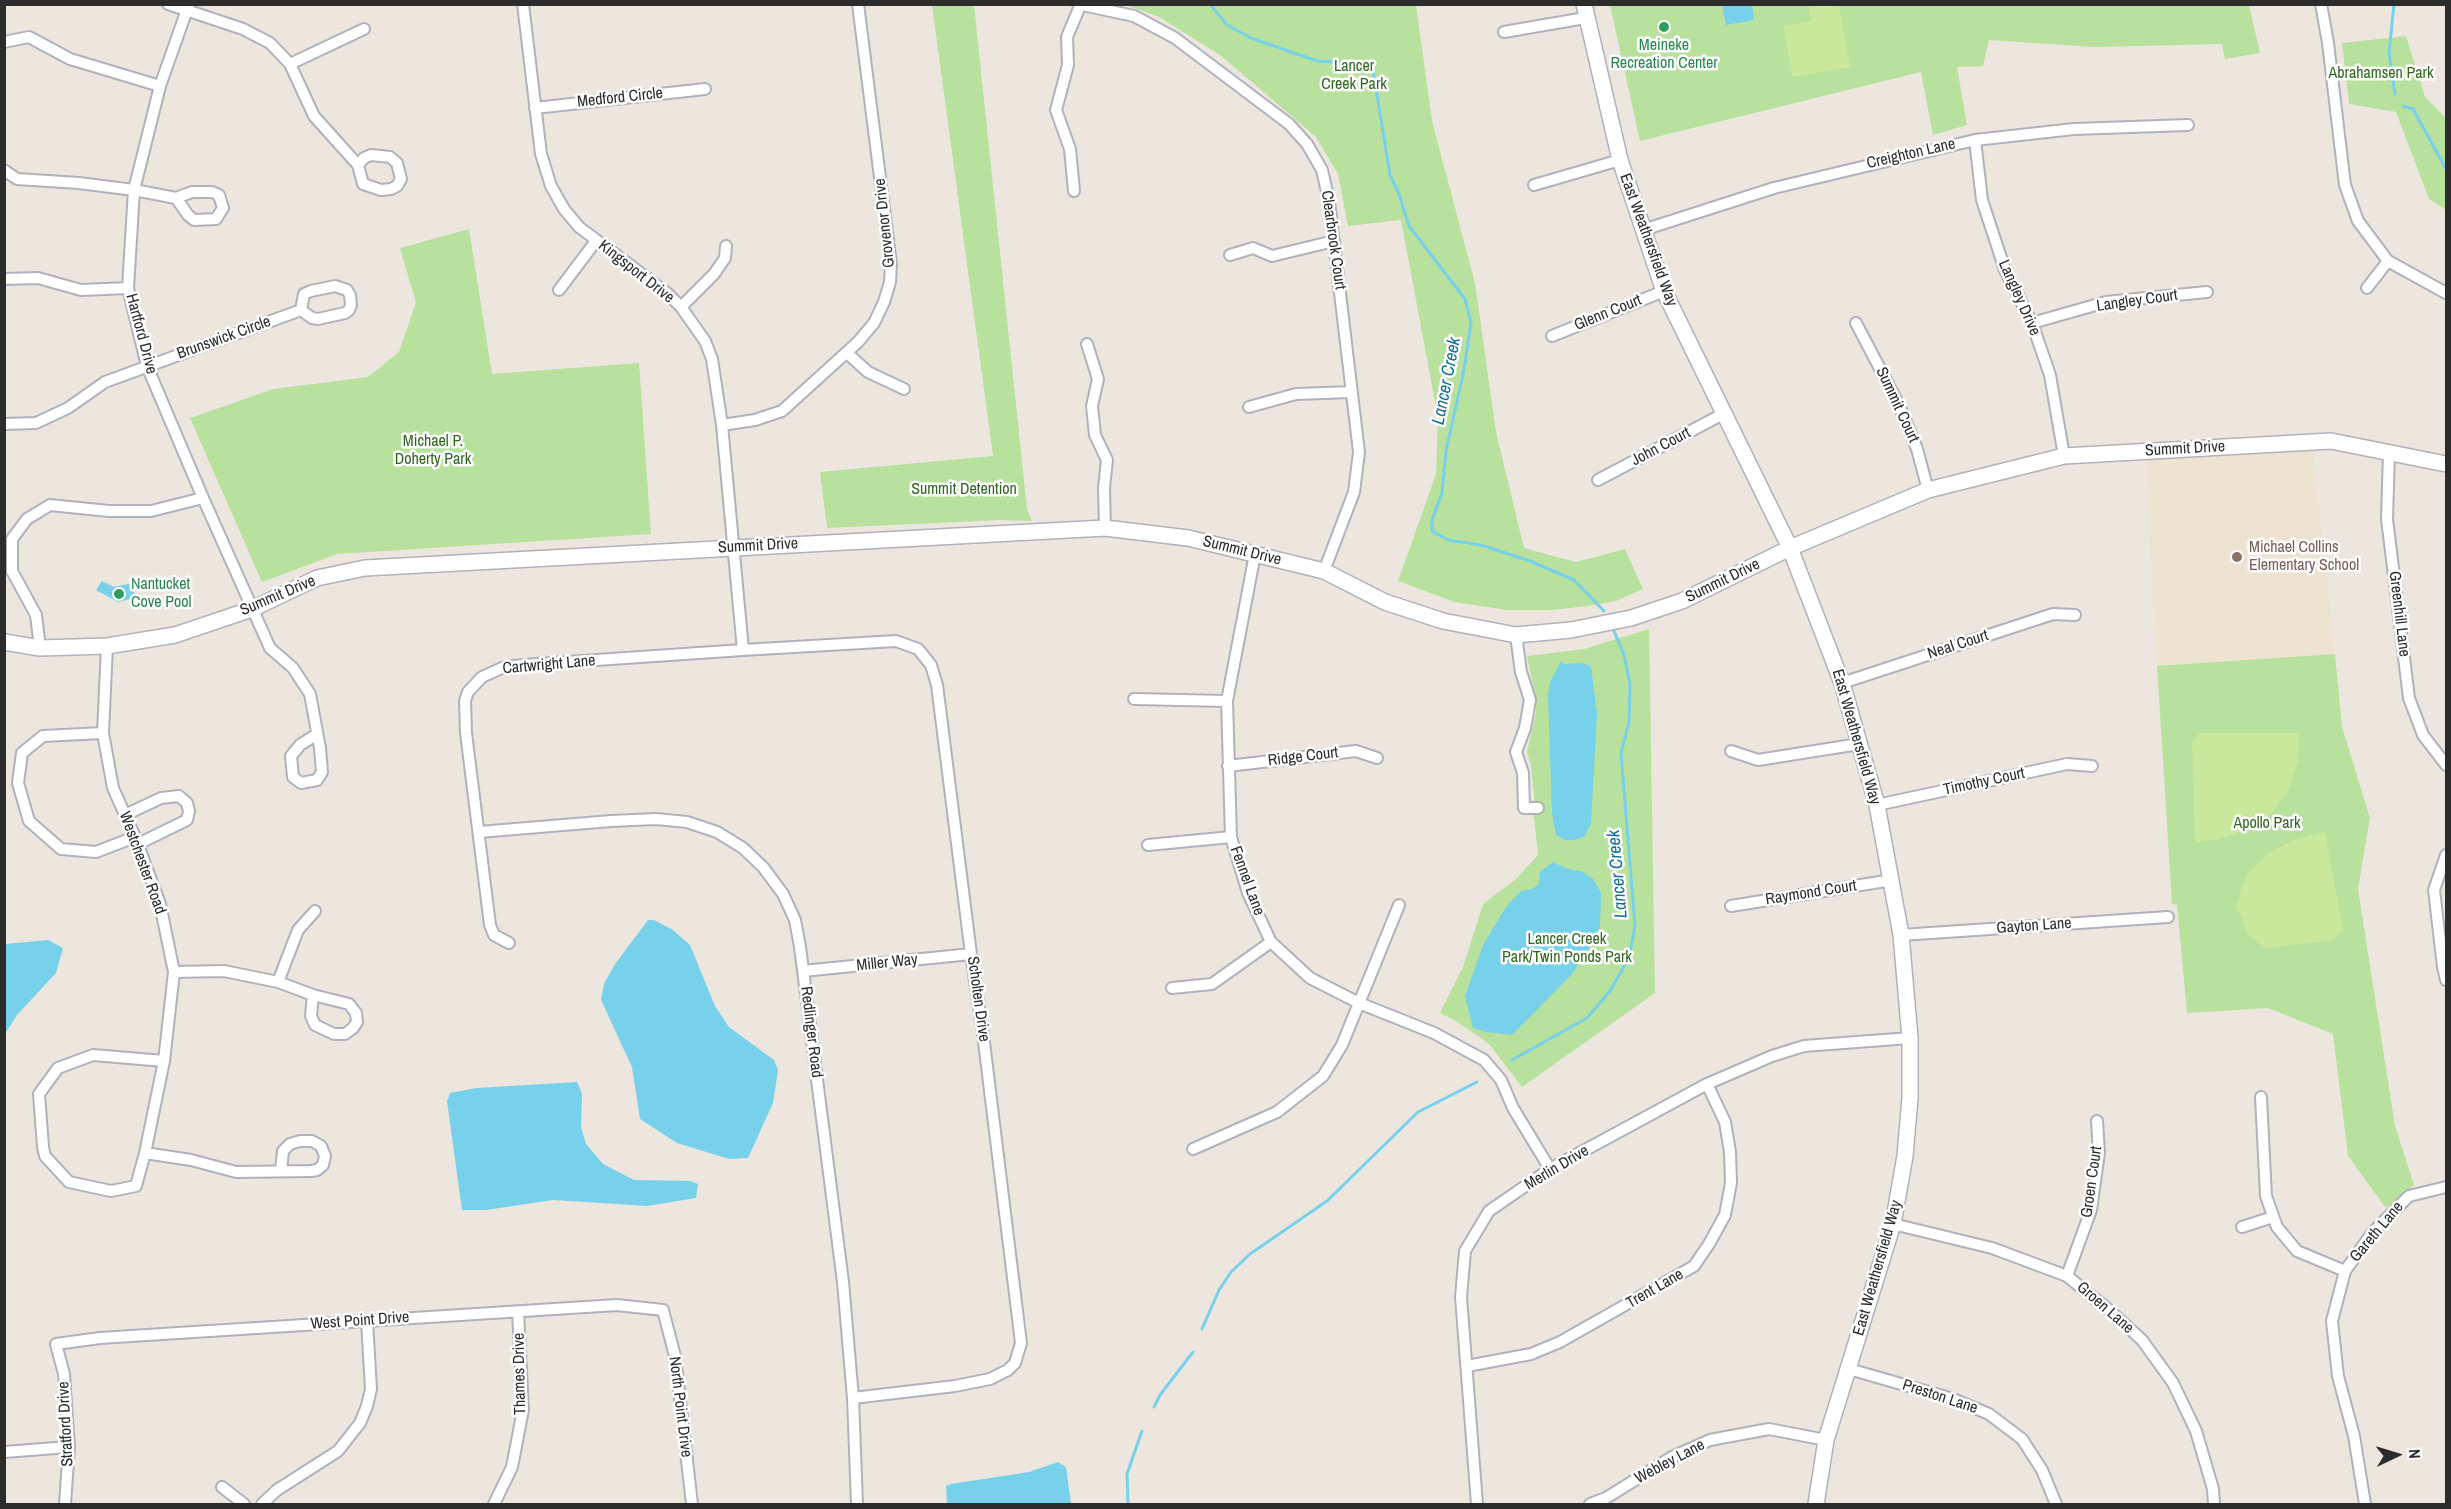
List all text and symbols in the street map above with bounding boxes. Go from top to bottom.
marker: Meineke Recreation Center [1657,20,1671,34]
place label: Meineke Recreation Center [1610,36,1718,74]
park label: Lancer Creek Park [1321,57,1387,95]
park label: Abrahamsen Park [2328,64,2434,84]
street label: Medford Circle [576,84,664,112]
street label: Creighton Lane [1865,134,1957,174]
street label: East Weathersfield Way [1615,171,1681,309]
street label: Grovenor Drive [871,177,899,269]
street label: Clearbrook Court [1317,189,1349,291]
street label: Kingsport Drive [594,236,678,308]
street label: Langley Drive [1994,257,2044,339]
street label: Langley Court [2095,286,2179,316]
street label: Glenn Court [1572,291,1644,335]
street label: Hartford Drive [121,292,161,376]
street label: Brunswick Circle [174,312,274,364]
water label: Lancer Creek [1428,335,1466,427]
street label: Summit Court [1871,364,1923,446]
street label: John Court [1628,423,1694,471]
park label: Michael P. Doherty Park [395,432,471,470]
street label: Summit Drive [2144,437,2226,461]
park label: Summit Detention [911,480,1017,500]
street label: Summit Drive [1201,532,1283,570]
street label: Summit Drive [717,534,799,558]
place label: Michael Collins Elementary School [2249,538,2359,576]
marker: Michael Collins Elementary School [2230,550,2244,564]
street label: Summit Drive [1683,555,1763,607]
street label: Greenhill Lane [2384,570,2414,658]
street label: Summit Drive [237,571,319,621]
place label: Nantucket Cove Pool [131,575,192,613]
marker: Nantucket Cove Pool [112,587,126,601]
street label: Neal Court [1925,626,1991,664]
street label: Cartwright Lane [502,651,596,679]
street label: East Weathersfield Way [1827,667,1885,807]
street label: Ridge Court [1267,743,1339,771]
street label: Timothy Court [1941,764,2027,800]
street label: Westchester Road [115,809,169,917]
park label: Apollo Park [2233,814,2301,834]
water label: Lancer Creek [1603,829,1633,919]
street label: Fennel Lane [1226,844,1268,918]
street label: Raymond Court [1764,876,1858,910]
street label: Gayton Lane [1996,914,2072,938]
park label: Lancer Creek Park/Twin Ponds Park [1502,930,1632,968]
street label: Miller Way [855,950,919,976]
street label: Scholten Drive [963,955,993,1043]
street label: Redlinger Road [796,985,826,1079]
street label: Merlin Drive [1521,1141,1593,1195]
street label: Groen Court [2077,1145,2107,1219]
street label: East Weathersfield Way [1849,1198,1907,1338]
street label: Gareth Lane [2346,1198,2408,1266]
street label: Trent Lane [1623,1265,1687,1313]
street label: Groen Lane [2073,1278,2137,1338]
street label: West Point Drive [310,1308,410,1334]
street label: Thames Drive [510,1333,530,1415]
street label: North Point Drive [664,1356,696,1458]
street label: Preston Lane [1900,1376,1980,1418]
street label: Stratford Drive [54,1381,78,1467]
north arrow [2367,1425,2427,1485]
street label: Webley Lane [1632,1436,1708,1488]
text: N [2404,1448,2426,1459]

